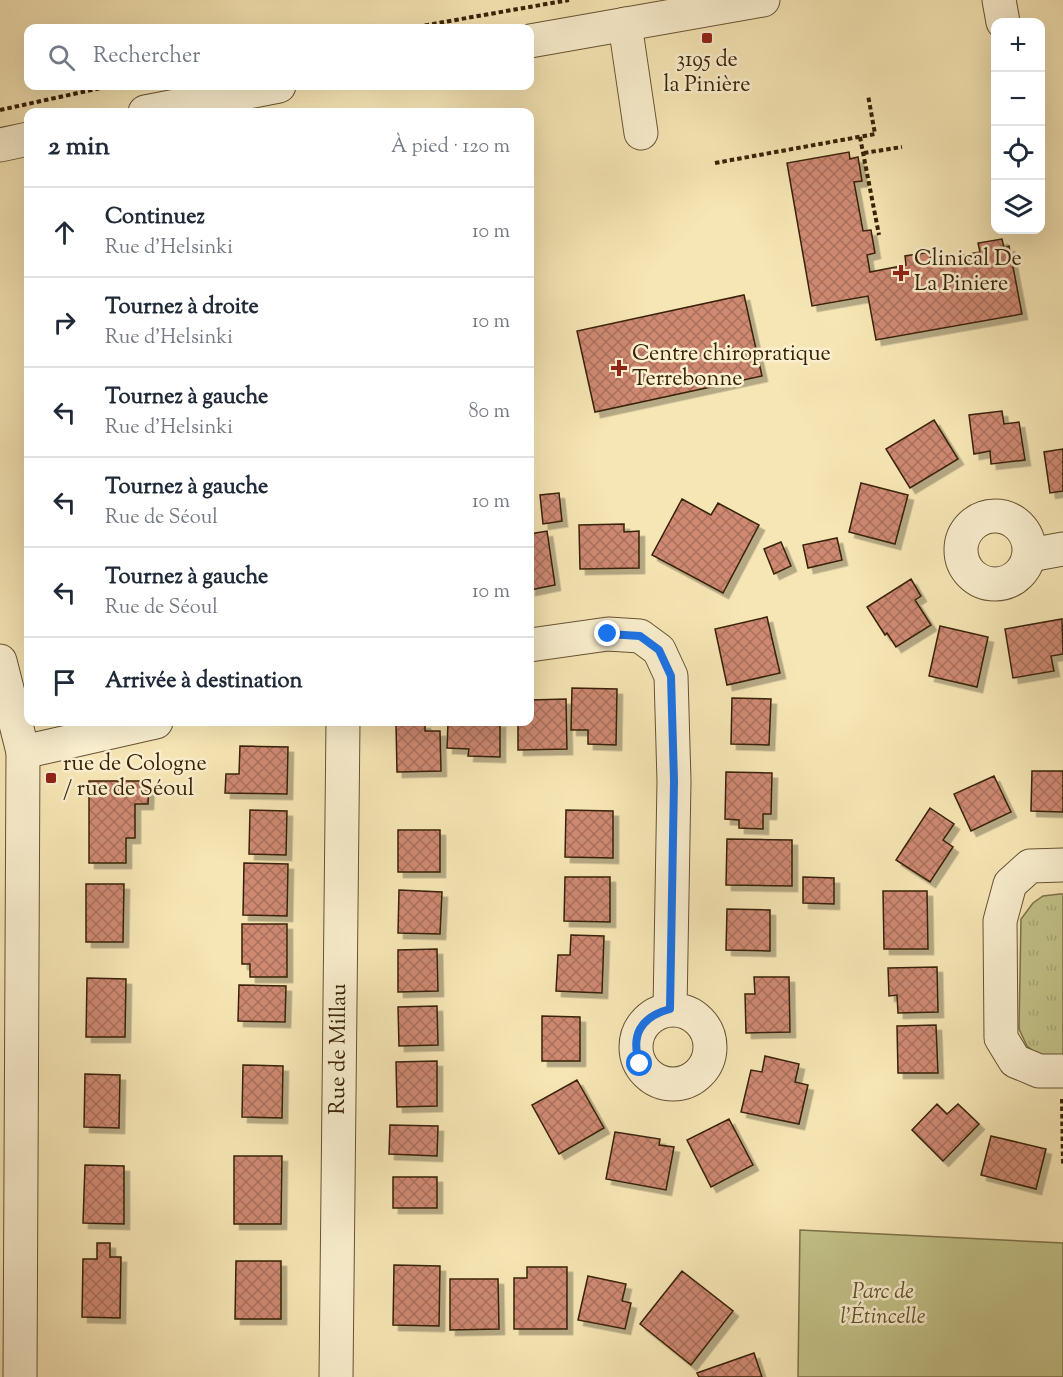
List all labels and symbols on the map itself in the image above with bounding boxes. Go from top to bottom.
marker: 3195 de la Pinière [700,31,714,45]
place label: 3195 de la Pinière [663,45,751,102]
place label: Clinical De La Piniere [914,244,1022,301]
marker: Clinical De La Piniere [892,264,910,282]
place label: Centre chiropratique Terrebonne [632,339,831,396]
marker: Centre chiropratique Terrebonne [610,359,628,377]
route end [594,620,620,646]
place label: rue de Cologne / rue de Séoul [63,749,207,806]
marker: rue de Cologne / rue de Séoul [44,771,58,785]
street label: Rue de Millau [323,983,356,1115]
route start [626,1050,652,1076]
park label: Parc de l'Étincelle [840,1277,926,1334]

